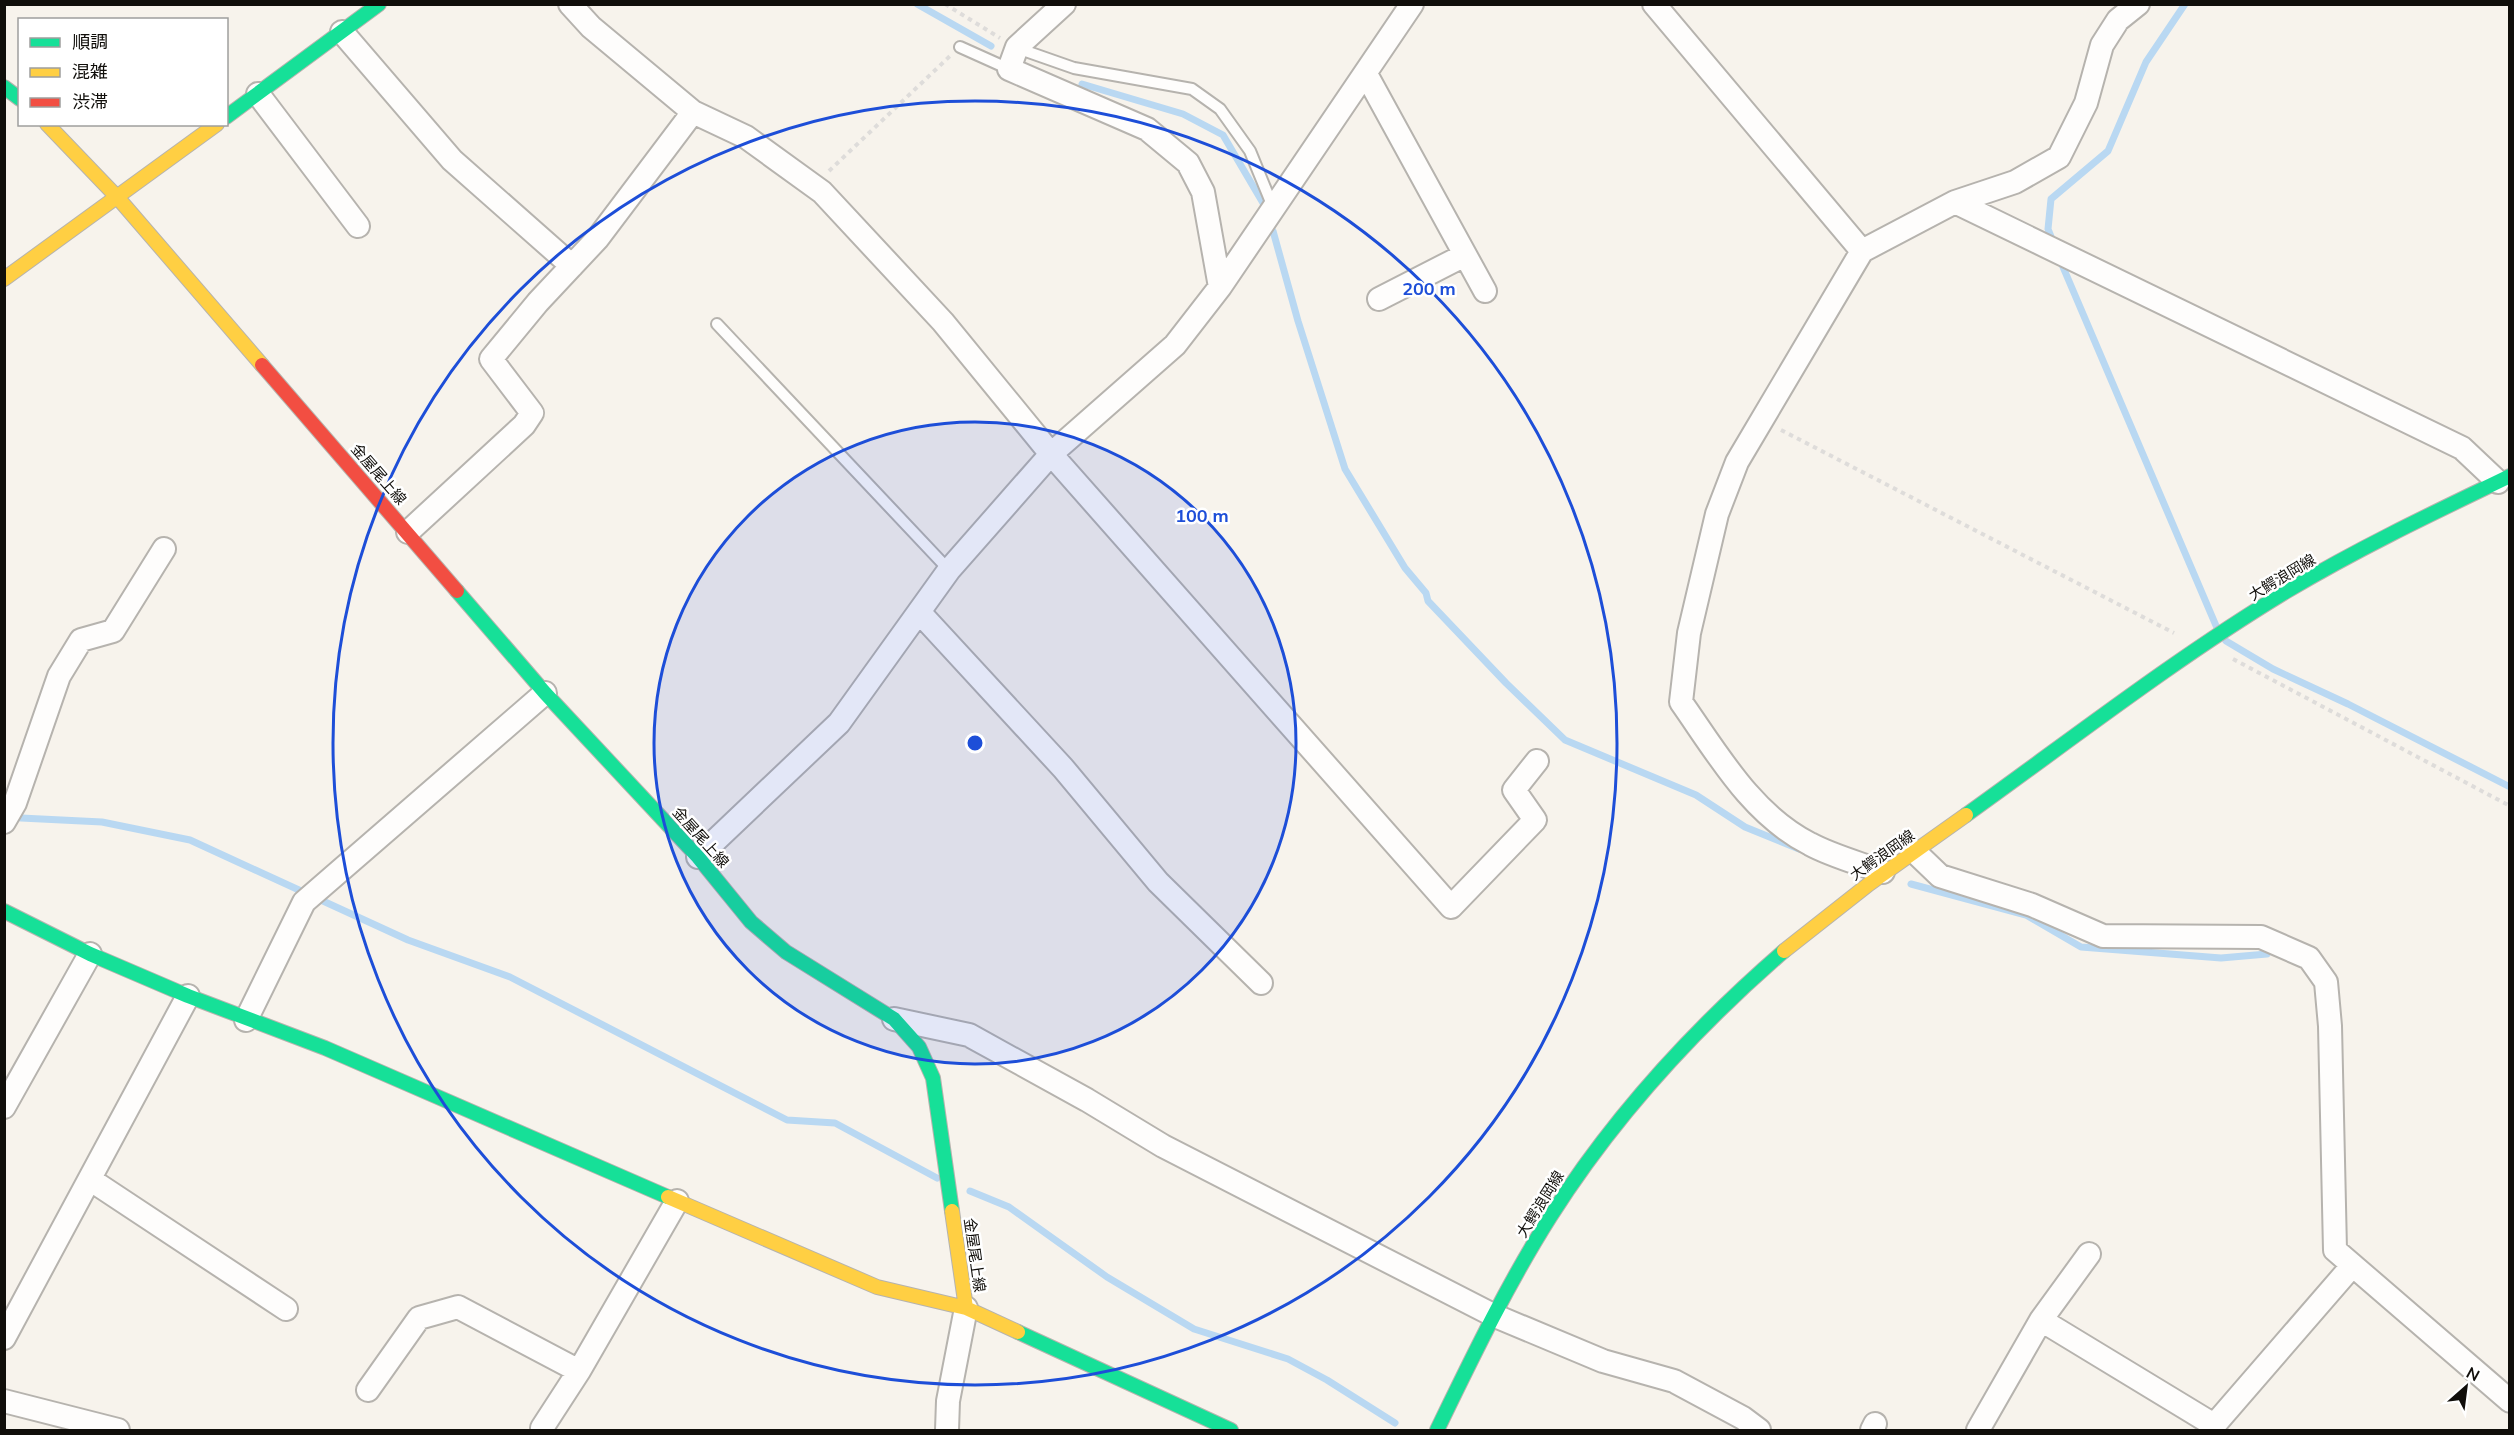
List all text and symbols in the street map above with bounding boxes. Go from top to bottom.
legend [18,18,228,126]
text: 順調 [72,30,108,53]
text: 混雑 [72,60,108,83]
text: 渋滞 [72,90,108,113]
text: 200 m [1402,277,1456,300]
street label: 金屋尾上線 [347,439,411,509]
text: 100 m [1175,504,1229,527]
street label: 大鰐浪岡線 [2245,550,2319,604]
centre of rings [965,733,985,753]
street label: 金屋尾上線 [669,803,733,871]
street label: 大鰐浪岡線 [1846,826,1918,884]
street label: 大鰐浪岡線 [1512,1167,1568,1241]
street label: 金屋尾上線 [960,1217,990,1293]
north arrow [2436,1357,2496,1417]
text: N [2463,1362,2483,1385]

